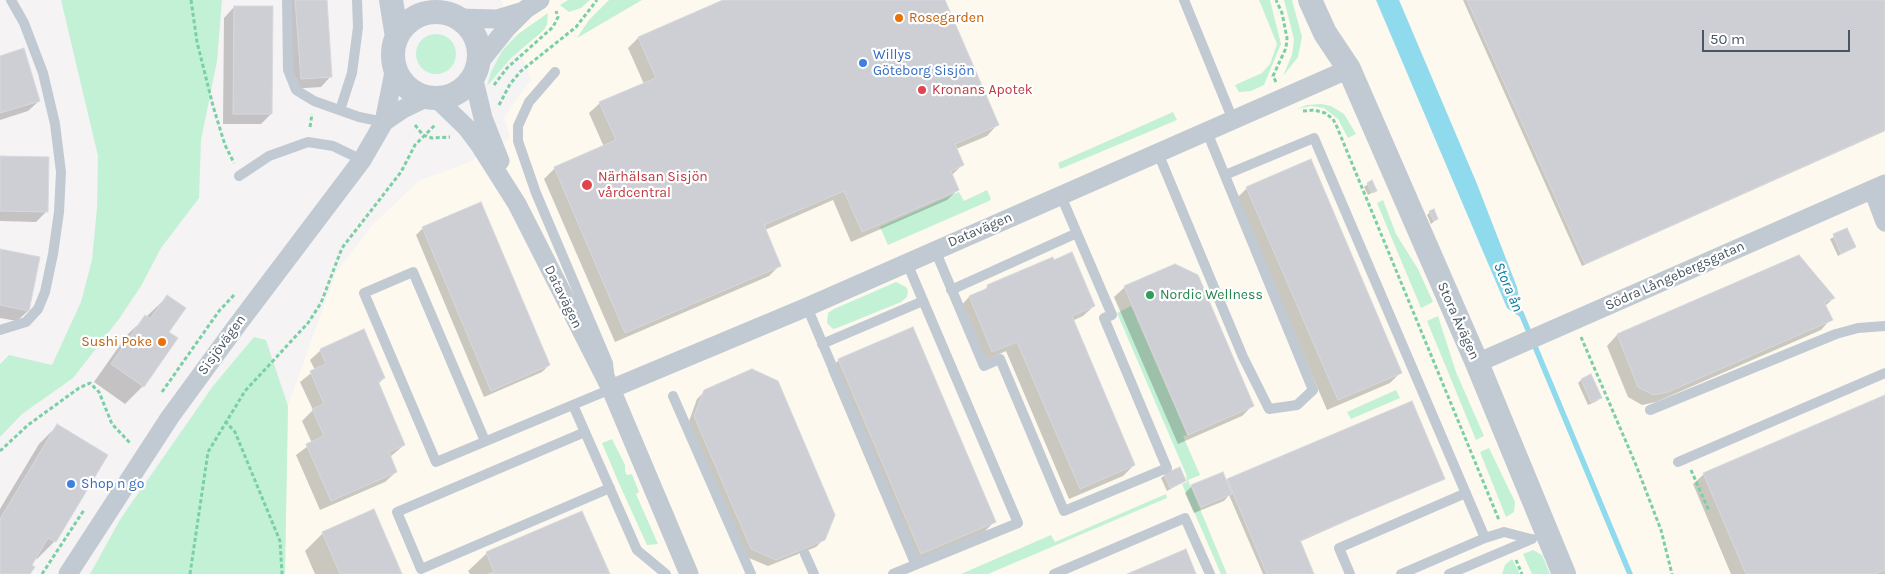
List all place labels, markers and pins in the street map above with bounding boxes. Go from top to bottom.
place label: Rosegarden [909,10,984,26]
marker: Rosegarden [893,12,905,24]
place label: Willys Göteborg Sisjön [873,47,975,80]
marker: Willys Göteborg Sisjön [857,57,869,69]
place label: Kronans Apotek [932,82,1033,98]
marker: Kronans Apotek [916,84,928,96]
place label: Närhälsan Sisjön vårdcentral [598,169,708,202]
marker: Närhälsan Sisjön vårdcentral [580,178,594,192]
place label: Nordic Wellness [1160,287,1263,303]
marker: Nordic Wellness [1144,289,1156,301]
place label: Sushi Poke [81,334,152,350]
marker: Sushi Poke [156,336,168,348]
place label: Shop n go [81,476,144,492]
marker: Shop n go [65,478,77,490]

